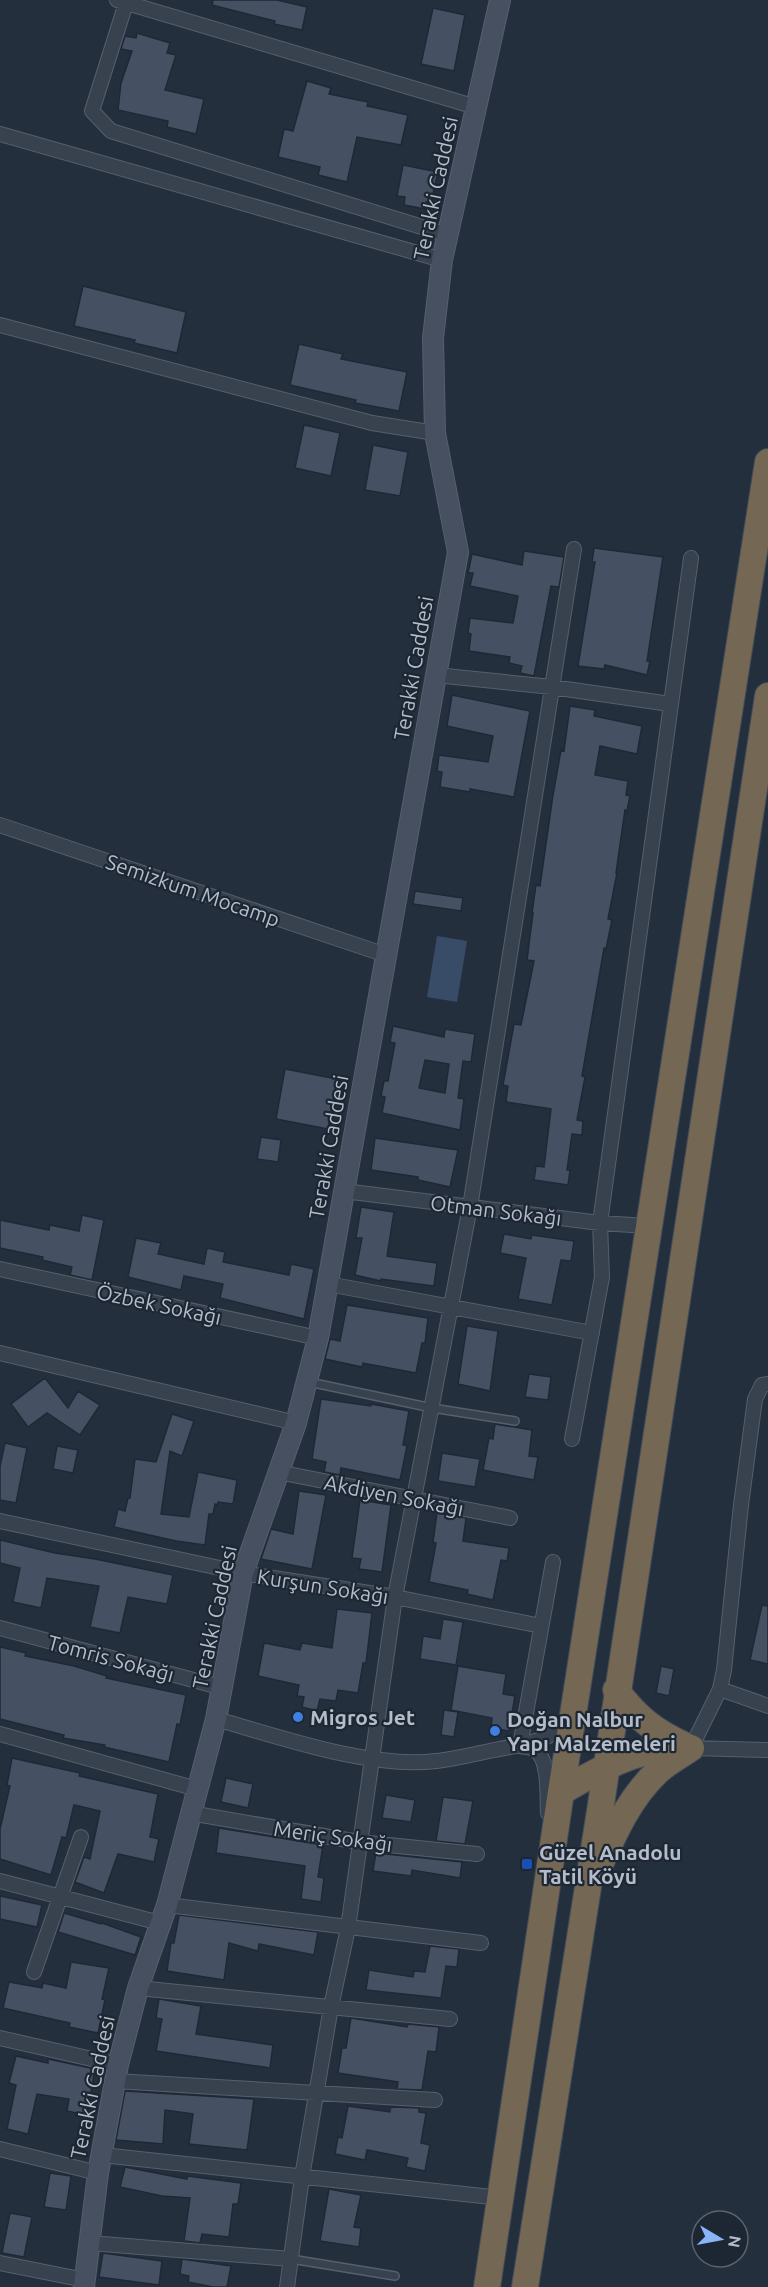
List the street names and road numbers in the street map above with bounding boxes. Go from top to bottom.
street label: Terakki Caddesi [408,114,462,262]
street label: Terakki Caddesi [388,594,438,742]
street label: Semizkum Mocamp [103,849,283,931]
street label: Terakki Caddesi [303,1073,353,1221]
street label: Otman Sokağı [429,1190,563,1230]
street label: Özbek Sokağı [94,1279,224,1329]
street label: Akdiyen Sokağı [322,1470,466,1520]
street label: Terakki Caddesi [187,1543,241,1691]
street label: Kurşun Sokağı [256,1564,390,1608]
street label: Tomris Sokağı [45,1630,177,1686]
street label: Meriç Sokağı [272,1816,394,1856]
street label: Terakki Caddesi [65,2013,119,2161]

